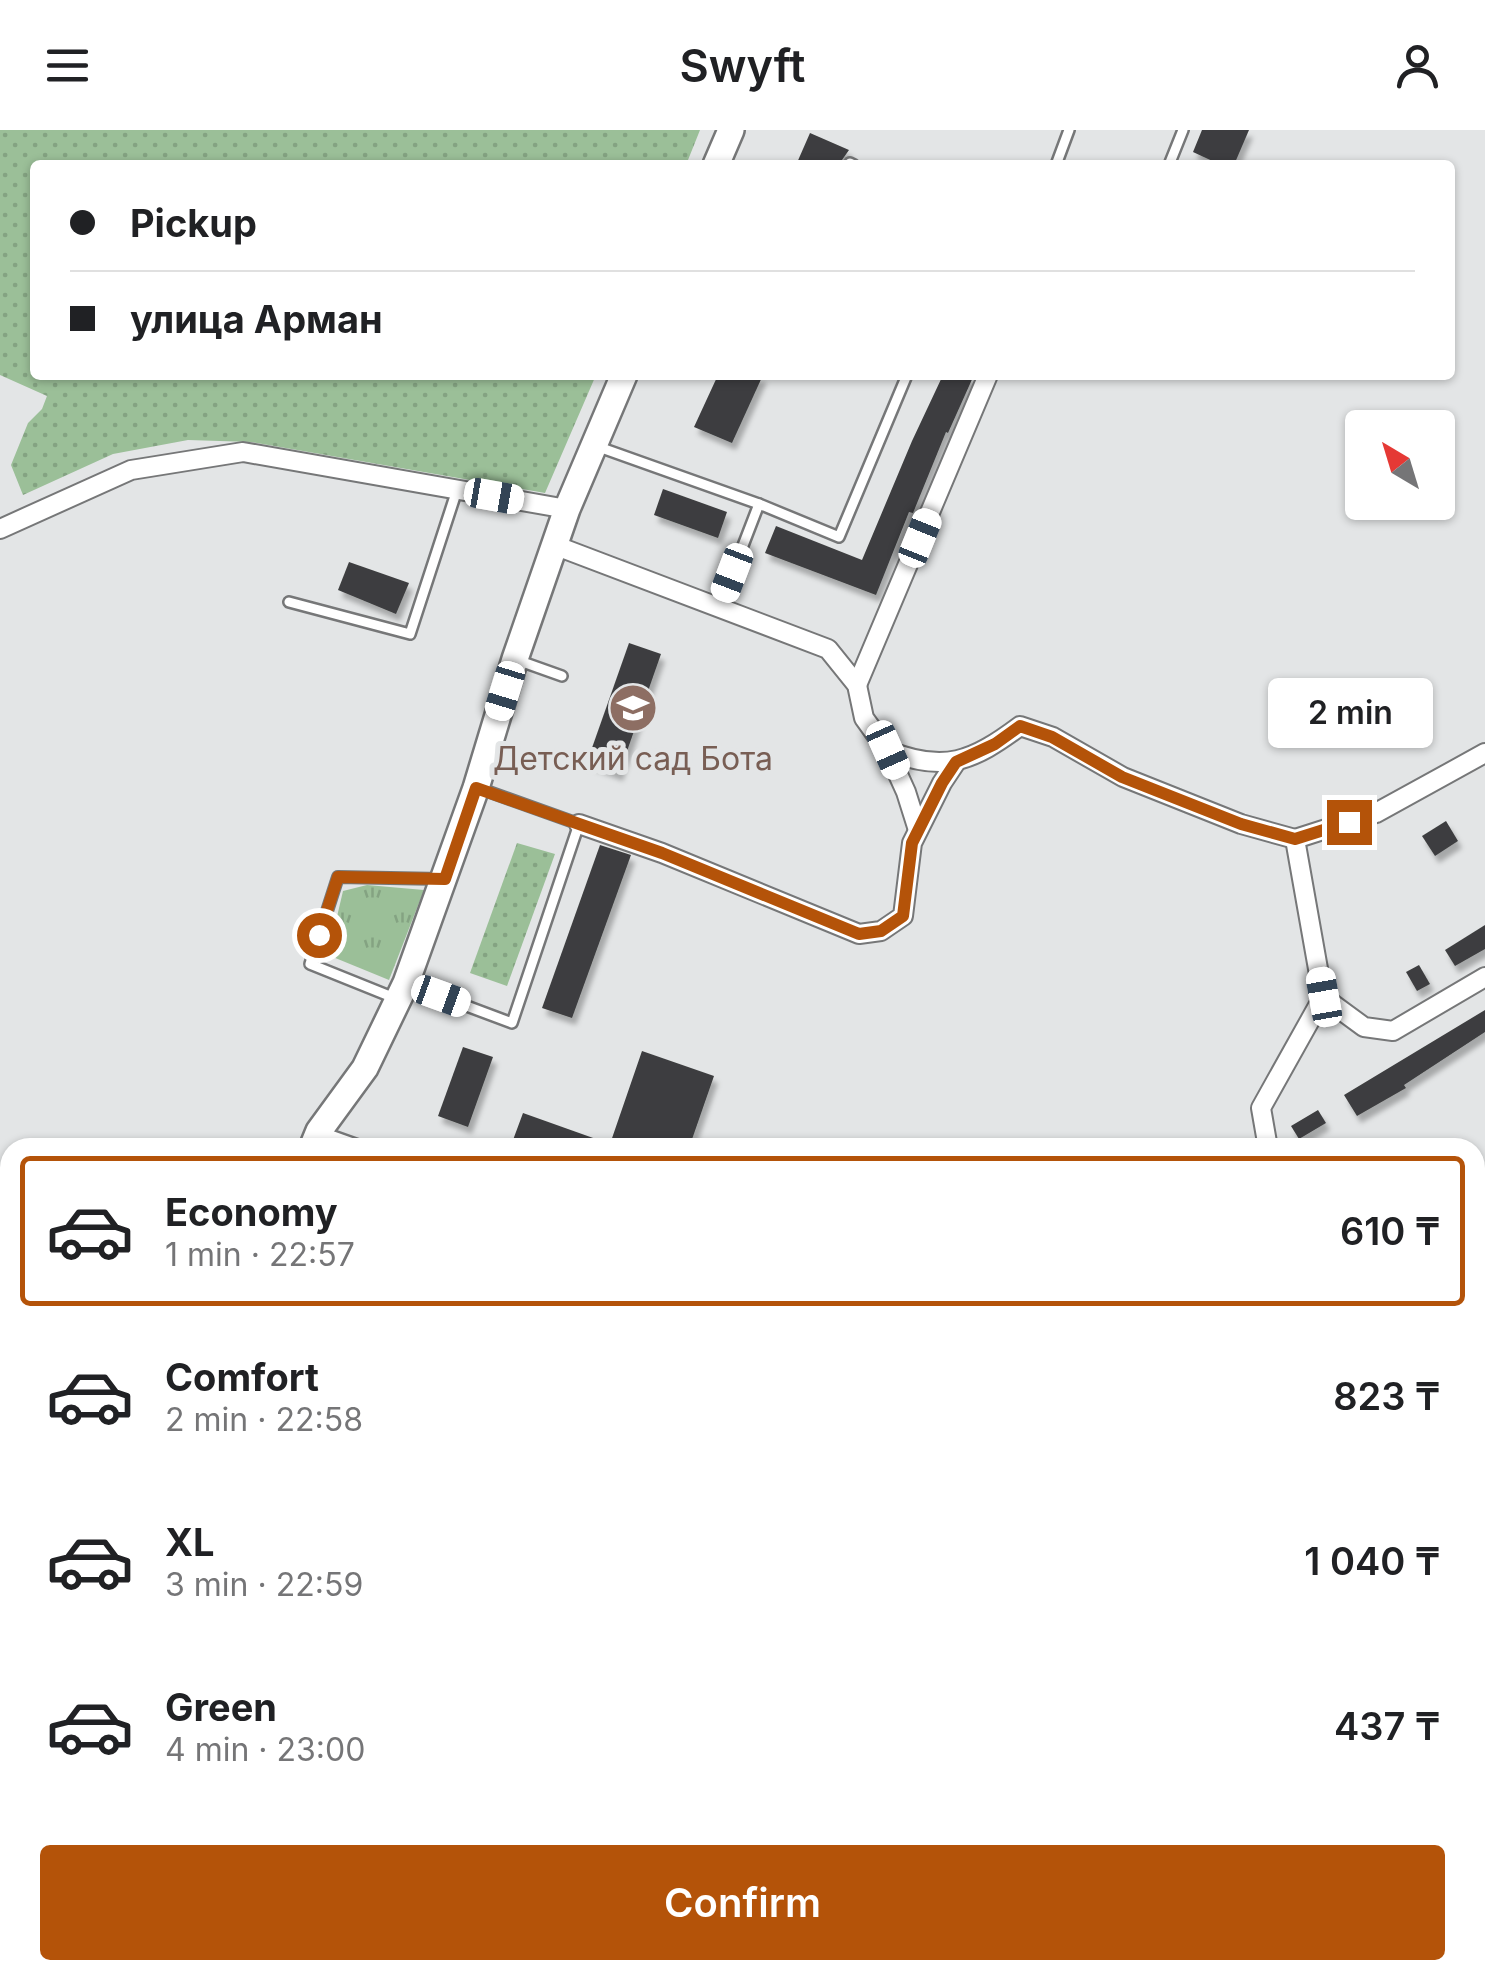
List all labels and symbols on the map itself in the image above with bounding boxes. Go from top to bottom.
north arrow [1345,410,1455,520]
car [462,476,526,516]
car [895,505,945,571]
car [707,540,757,606]
car [482,658,528,724]
callout: 2 min [1266,677,1432,747]
school or university icon: Детский сад Бота [607,682,659,734]
car [862,716,914,784]
place label: Детский сад Бота [493,739,773,778]
route end [1327,800,1372,845]
route start [297,913,342,958]
car [1304,965,1344,1029]
car [408,972,474,1020]

